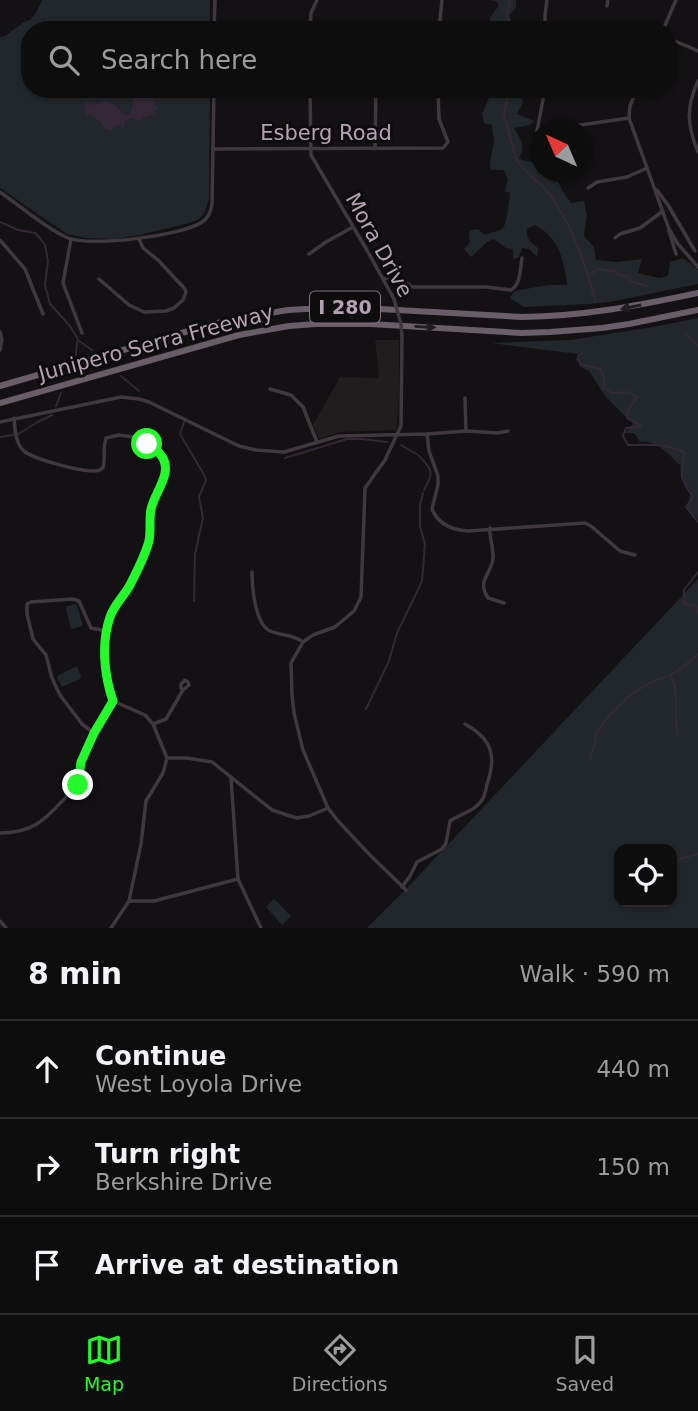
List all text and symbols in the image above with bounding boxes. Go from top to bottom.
search box [21,21,677,98]
icon: search [45,41,83,79]
text: Search here [101,45,257,75]
north arrow [530,119,593,182]
street label: Esberg Road [260,121,392,145]
street label: Mora Drive [341,189,417,301]
road number: I 280 [310,292,380,322]
street label: Junipero Serra Freeway [34,300,276,386]
one-way arrow [620,302,642,313]
one-way arrow [415,322,437,333]
route start [131,428,162,459]
route end [62,769,93,800]
map controls [614,844,677,907]
button: locate [614,844,677,907]
text: 8 min [28,956,122,991]
text: Walk · 590 m [519,961,670,987]
text: Continue [95,1041,226,1071]
icon: ahead [28,1050,66,1088]
text: 440 m [596,1056,670,1082]
text: West Loyola Drive [95,1071,302,1097]
text: Turn right [95,1139,240,1169]
icon: right [28,1148,66,1186]
text: 150 m [596,1154,670,1180]
text: Berkshire Drive [95,1169,272,1195]
icon: arrive [28,1246,66,1284]
text: Arrive at destination [95,1250,399,1280]
tab: Map [84,1331,124,1395]
tab: Directions [292,1331,388,1395]
tab: Saved [555,1331,614,1395]

